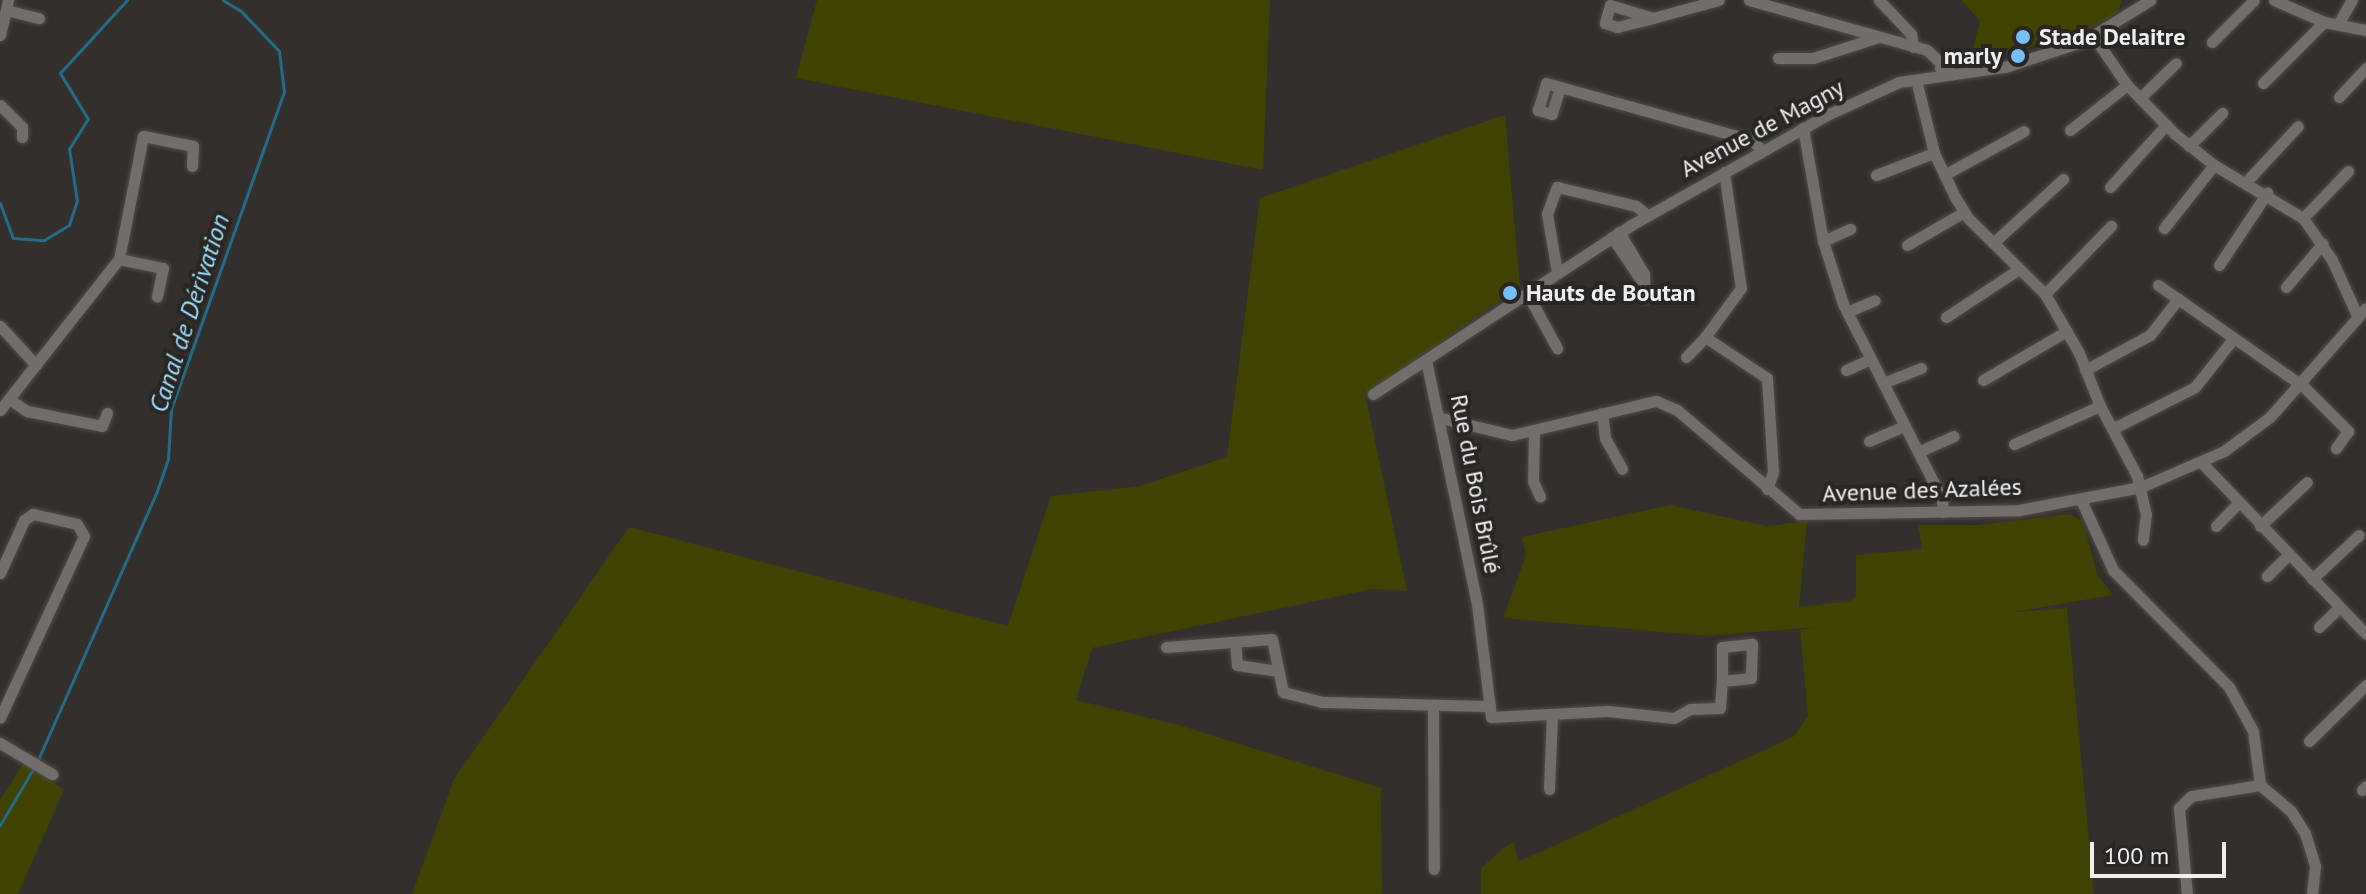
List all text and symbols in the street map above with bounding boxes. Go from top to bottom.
place label: Stade Delaitre [2039,23,2185,51]
marker: Stade Delaitre [2014,28,2032,46]
place label: marly [1944,42,2002,70]
marker: marly [2009,47,2027,65]
street label: Avenue de Magny [1675,73,1849,183]
water label: Canal de Dérivation [142,210,236,416]
place label: Hauts de Boutan [1526,279,1696,307]
marker: Hauts de Boutan [1501,284,1519,302]
street label: Rue du Bois Brûlé [1445,392,1507,576]
street label: Avenue des Azalées [1821,472,2023,508]
scale bar [2094,826,2230,876]
text: 100 m [2104,840,2169,871]

